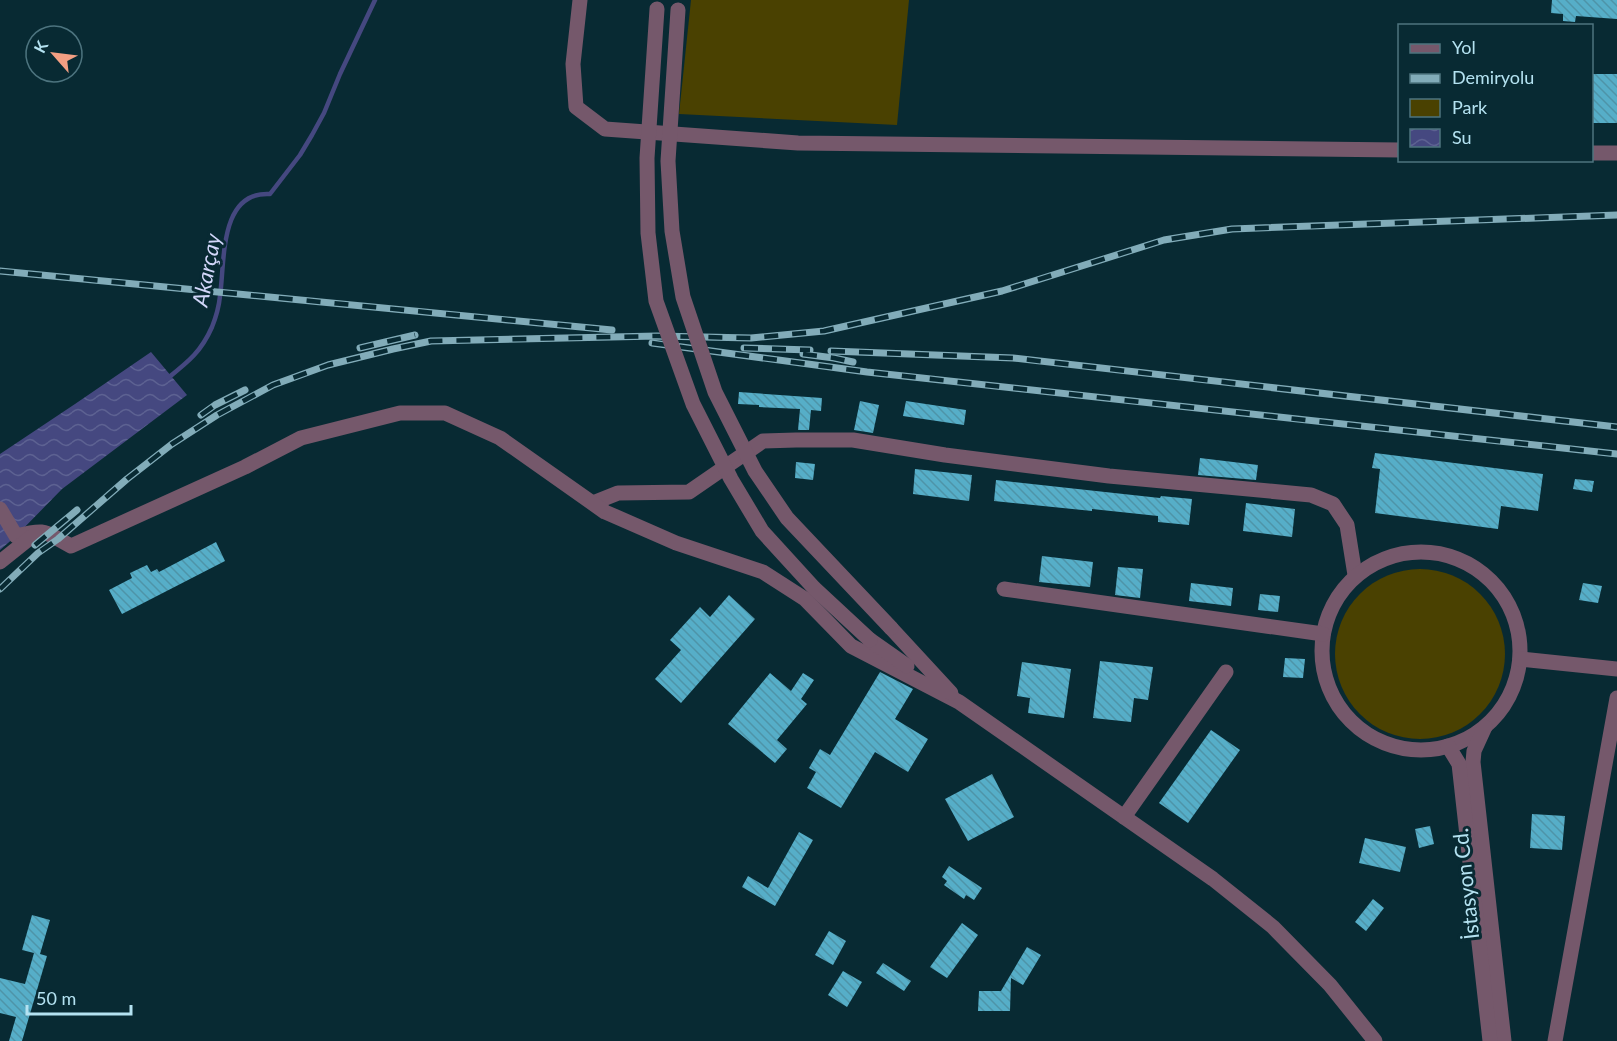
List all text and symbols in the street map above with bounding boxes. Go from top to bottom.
north arrow [24,24,84,84]
legend [1398,24,1593,162]
text: Yol [1452,36,1476,58]
text: K [29,37,52,56]
text: Demiryolu [1452,66,1534,88]
text: Park [1452,96,1488,118]
text: Su [1452,126,1472,148]
water label: Akarçay [186,231,226,310]
street label: İstasyon Cd. [1447,827,1483,941]
scale bar [27,978,130,1016]
text: 50 m [36,987,76,1009]

